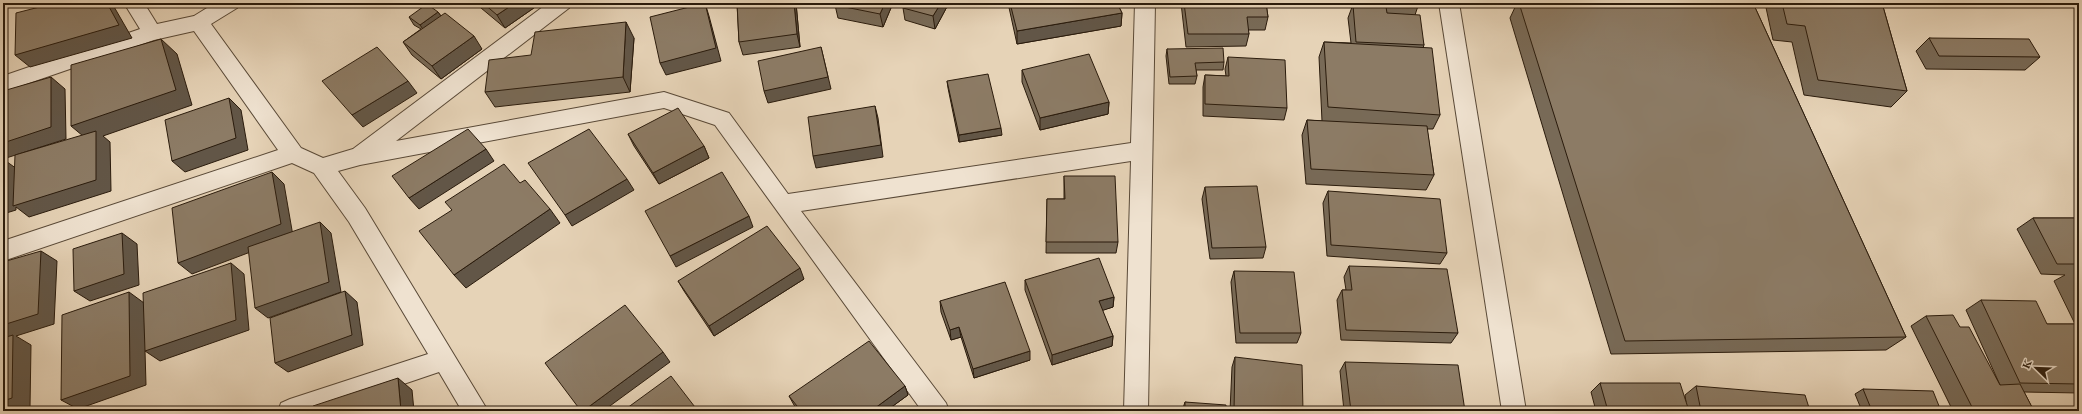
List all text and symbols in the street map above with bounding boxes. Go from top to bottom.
north arrow [2016,348,2056,388]
text: K [2019,357,2035,371]

